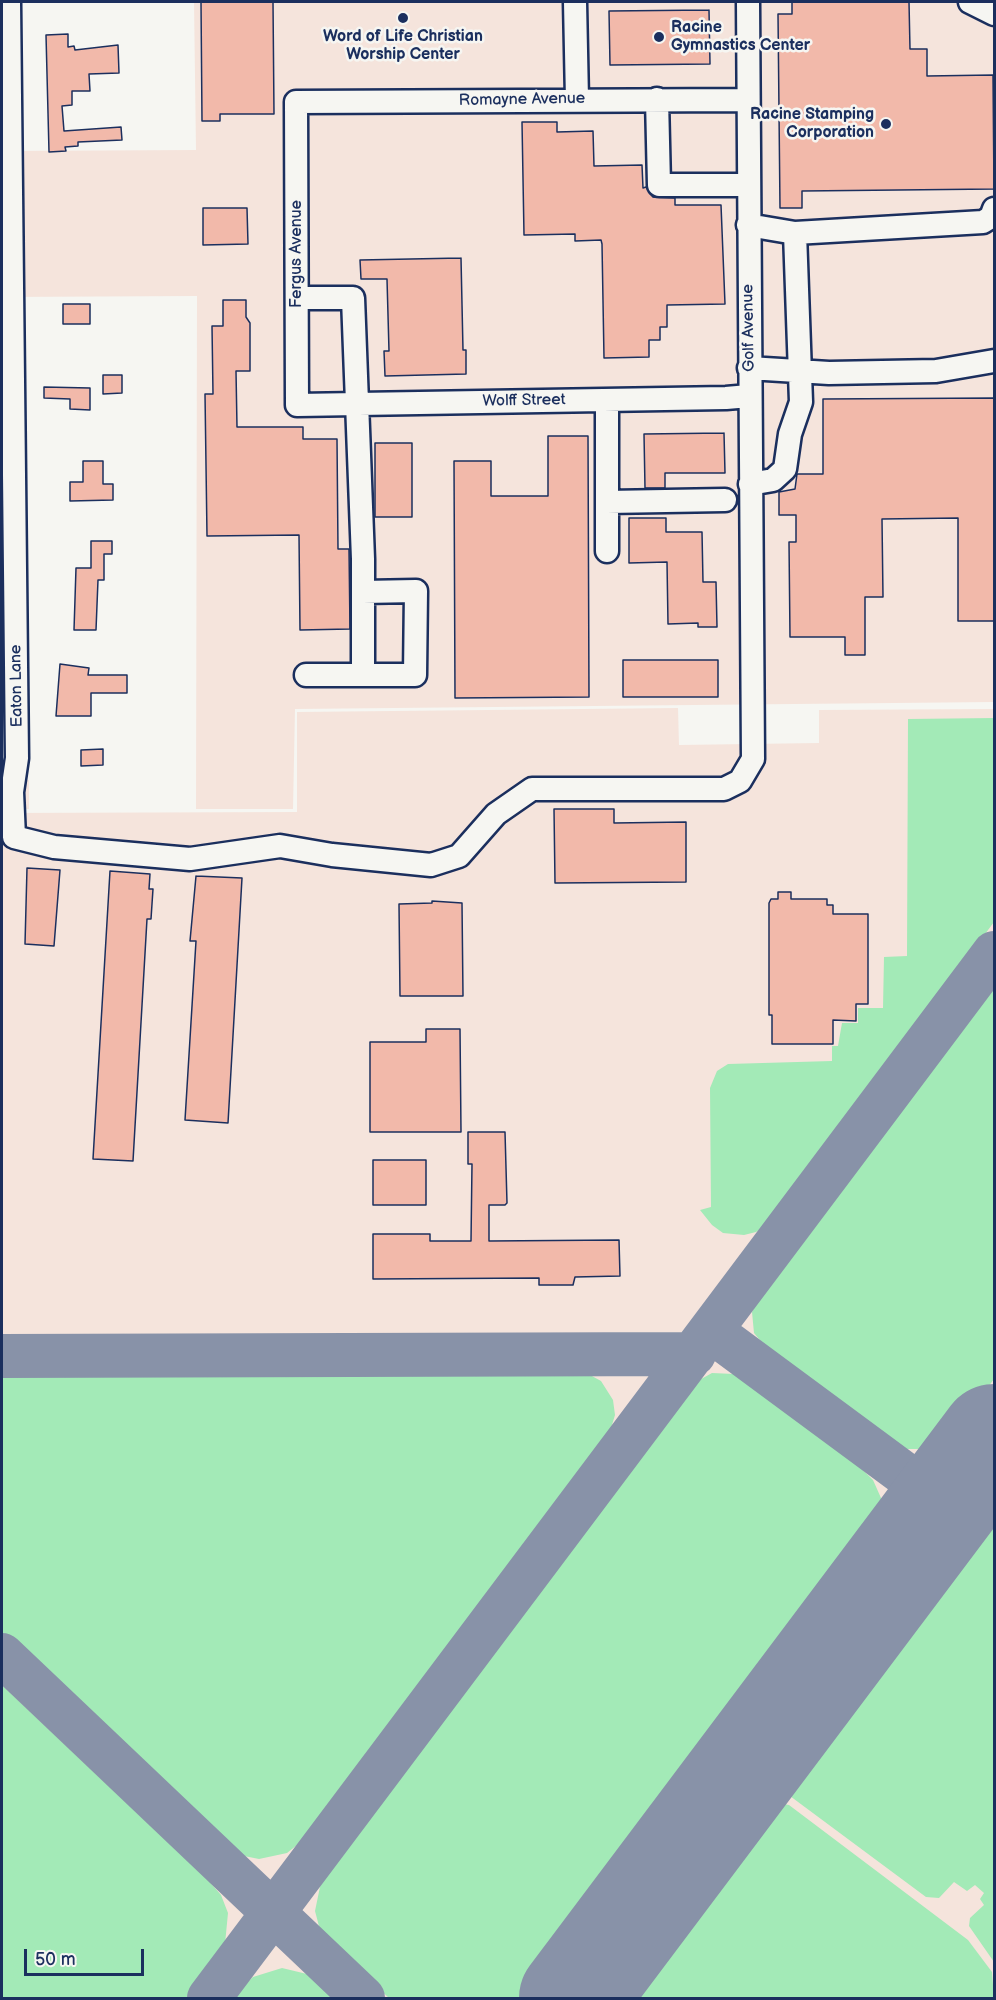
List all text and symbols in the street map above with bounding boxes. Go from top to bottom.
marker: Word of Life Christian Worship Center [396,11,410,25]
place label: Racine Gymnastics Center [671,18,810,56]
place label: Word of Life Christian Worship Center [323,27,483,65]
marker: Racine Gymnastics Center [652,30,666,44]
street label: Romayne Avenue [459,89,585,111]
place label: Racine Stamping Corporation [750,105,874,143]
marker: Racine Stamping Corporation [879,117,893,131]
street label: Fergus Avenue [287,200,307,308]
street label: Golf Avenue [739,284,759,372]
street label: Wolff Street [482,391,566,411]
street label: Eaton Lane [7,644,27,728]
scale bar [27,1937,147,1975]
text: 50 m [35,1949,76,1970]

